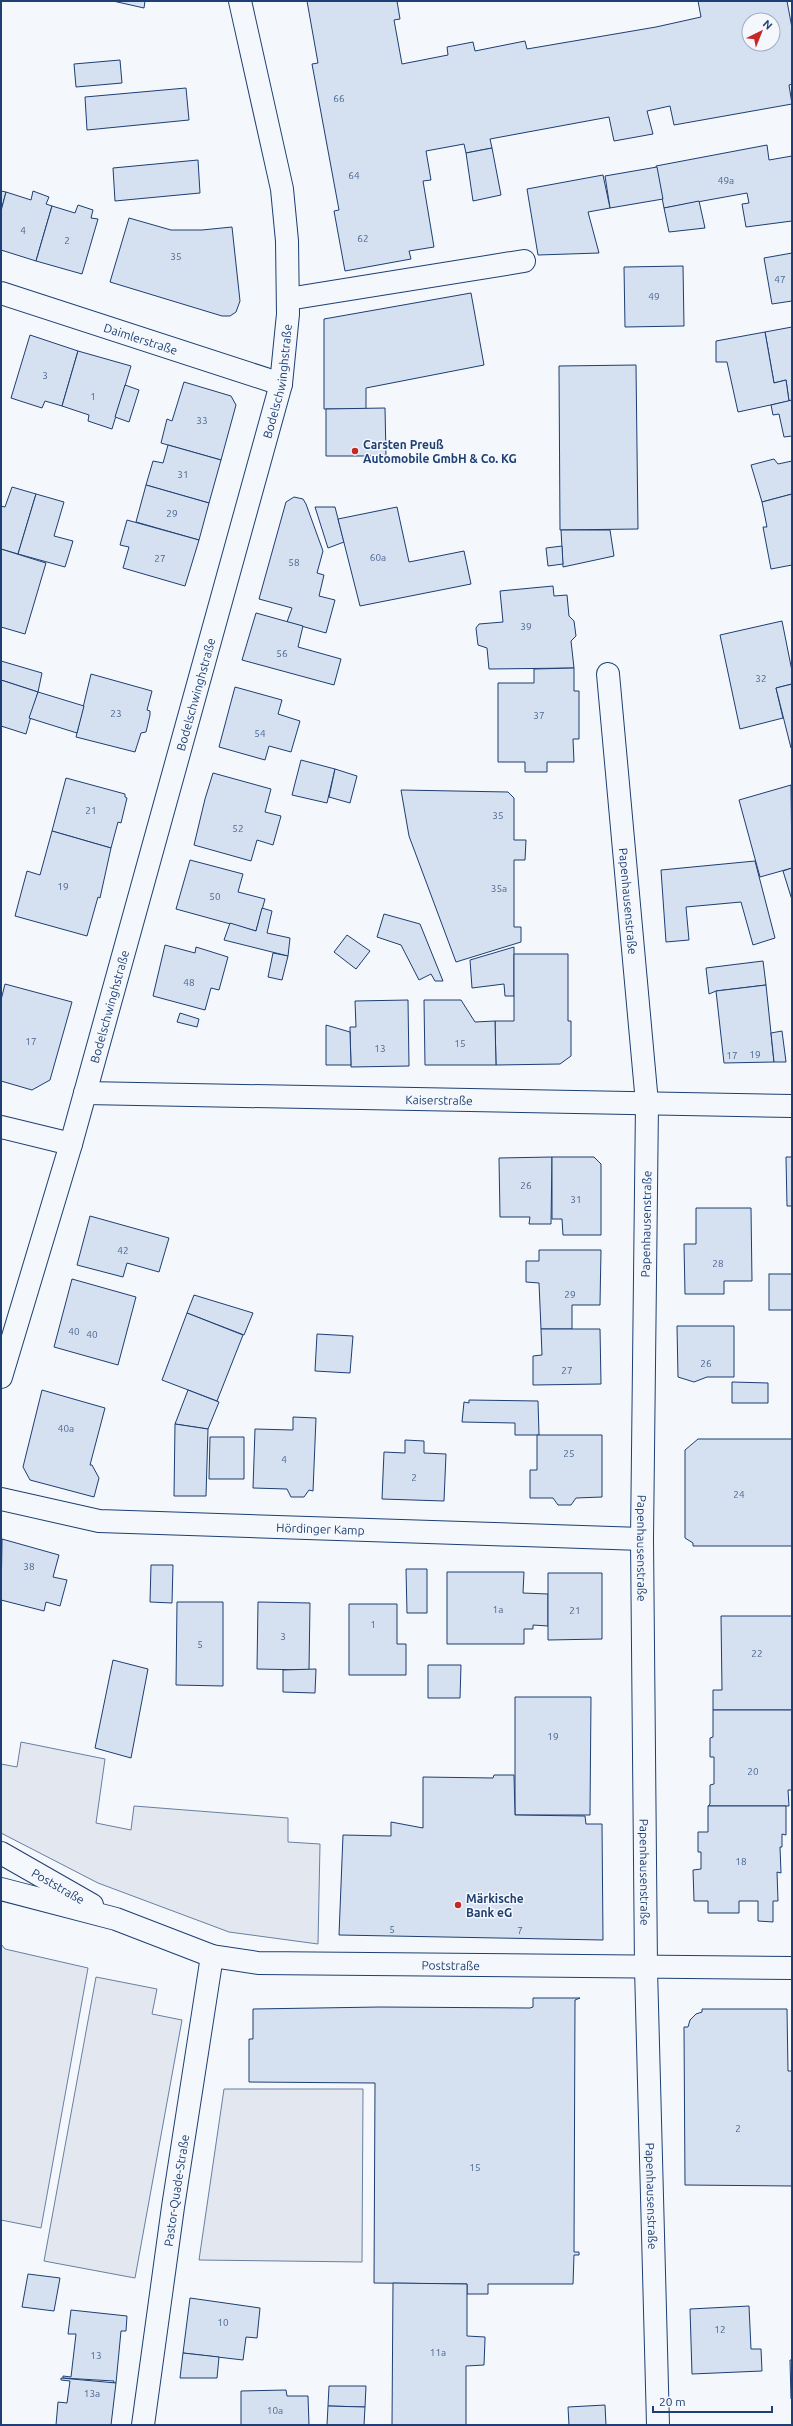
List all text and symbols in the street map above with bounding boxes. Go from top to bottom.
north arrow [741,12,781,52]
text: N [761,17,775,32]
house number: 66 [333,93,345,104]
house number: 64 [348,170,360,181]
house number: 49a [718,175,734,186]
house number: 4 [20,225,26,236]
house number: 62 [357,233,369,244]
house number: 2 [64,235,70,246]
house number: 35 [170,251,182,262]
house number: 47 [774,274,786,285]
house number: 49 [648,291,660,302]
street label: Daimlerstraße [102,320,179,356]
street label: Bodelschwinghstraße [260,323,293,440]
house number: 3 [42,370,48,381]
house number: 1 [90,391,96,402]
house number: 33 [196,415,208,426]
place label: Carsten Preuß Automobile GmbH & Co. KG [363,438,517,465]
marker: Carsten Preuß Automobile GmbH & Co. KG [350,446,360,456]
house number: 31 [177,469,189,480]
house number: 29 [166,508,178,519]
house number: 60a [370,552,386,563]
house number: 27 [154,553,166,564]
house number: 58 [288,557,300,568]
house number: 39 [520,621,532,632]
street label: Bodelschwinghstraße [174,636,217,752]
house number: 56 [276,648,288,659]
house number: 32 [755,673,767,684]
house number: 23 [110,708,122,719]
house number: 37 [533,710,545,721]
house number: 54 [254,728,266,739]
house number: 21 [85,805,97,816]
house number: 35 [492,810,504,821]
house number: 52 [232,823,244,834]
street label: Papenhausenstraße [617,847,640,955]
house number: 19 [57,881,69,892]
house number: 35a [491,883,507,894]
house number: 50 [209,891,221,902]
street label: Bodelschwinghstraße [87,949,131,1064]
house number: 48 [183,977,195,988]
house number: 17 [25,1036,37,1047]
house number: 15 [454,1038,466,1049]
house number: 13 [374,1043,386,1054]
house number: 19 [749,1049,761,1060]
house number: 17 [726,1050,738,1061]
street label: Kaiserstraße [405,1092,473,1107]
street label: Papenhausenstraße [639,1171,653,1277]
house number: 26 [520,1180,532,1191]
house number: 31 [570,1194,582,1205]
house number: 42 [117,1245,129,1256]
house number: 28 [712,1258,724,1269]
house number: 29 [564,1289,576,1300]
house number: 40 [68,1326,80,1337]
house number: 40 [86,1329,98,1340]
house number: 26 [700,1358,712,1369]
house number: 27 [561,1365,573,1376]
house number: 40a [58,1423,74,1434]
house number: 25 [563,1448,575,1459]
house number: 4 [281,1454,287,1465]
house number: 2 [411,1472,417,1483]
house number: 24 [733,1489,745,1500]
street label: Papenhausenstraße [635,1495,649,1602]
street label: Hördinger Kamp [276,1520,365,1536]
house number: 38 [23,1561,35,1572]
house number: 1a [493,1604,503,1615]
house number: 21 [569,1605,581,1616]
house number: 1 [370,1619,376,1630]
house number: 3 [280,1631,286,1642]
house number: 5 [197,1639,203,1650]
house number: 22 [751,1648,763,1659]
house number: 19 [547,1731,559,1742]
house number: 20 [747,1766,759,1777]
street label: Papenhausenstraße [638,1819,652,1926]
house number: 18 [735,1856,747,1867]
street label: Poststraße [30,1866,87,1906]
place label: Märkische Bank eG [466,1892,524,1919]
marker: Märkische Bank eG [453,1900,463,1910]
house number: 5 [389,1924,395,1935]
house number: 7 [517,1925,523,1936]
street label: Poststraße [421,1958,480,1972]
house number: 2 [735,2123,741,2134]
street label: Pastor-Quade-Straße [161,2133,191,2247]
street label: Papenhausenstraße [644,2143,660,2250]
house number: 15 [469,2162,481,2173]
house number: 10 [217,2317,229,2328]
house number: 12 [714,2324,726,2335]
house number: 11a [430,2347,446,2358]
house number: 13 [90,2350,102,2361]
house number: 13a [84,2388,100,2399]
scale bar [653,2388,772,2414]
text: 20 m [659,2395,686,2408]
house number: 10a [267,2405,283,2416]

